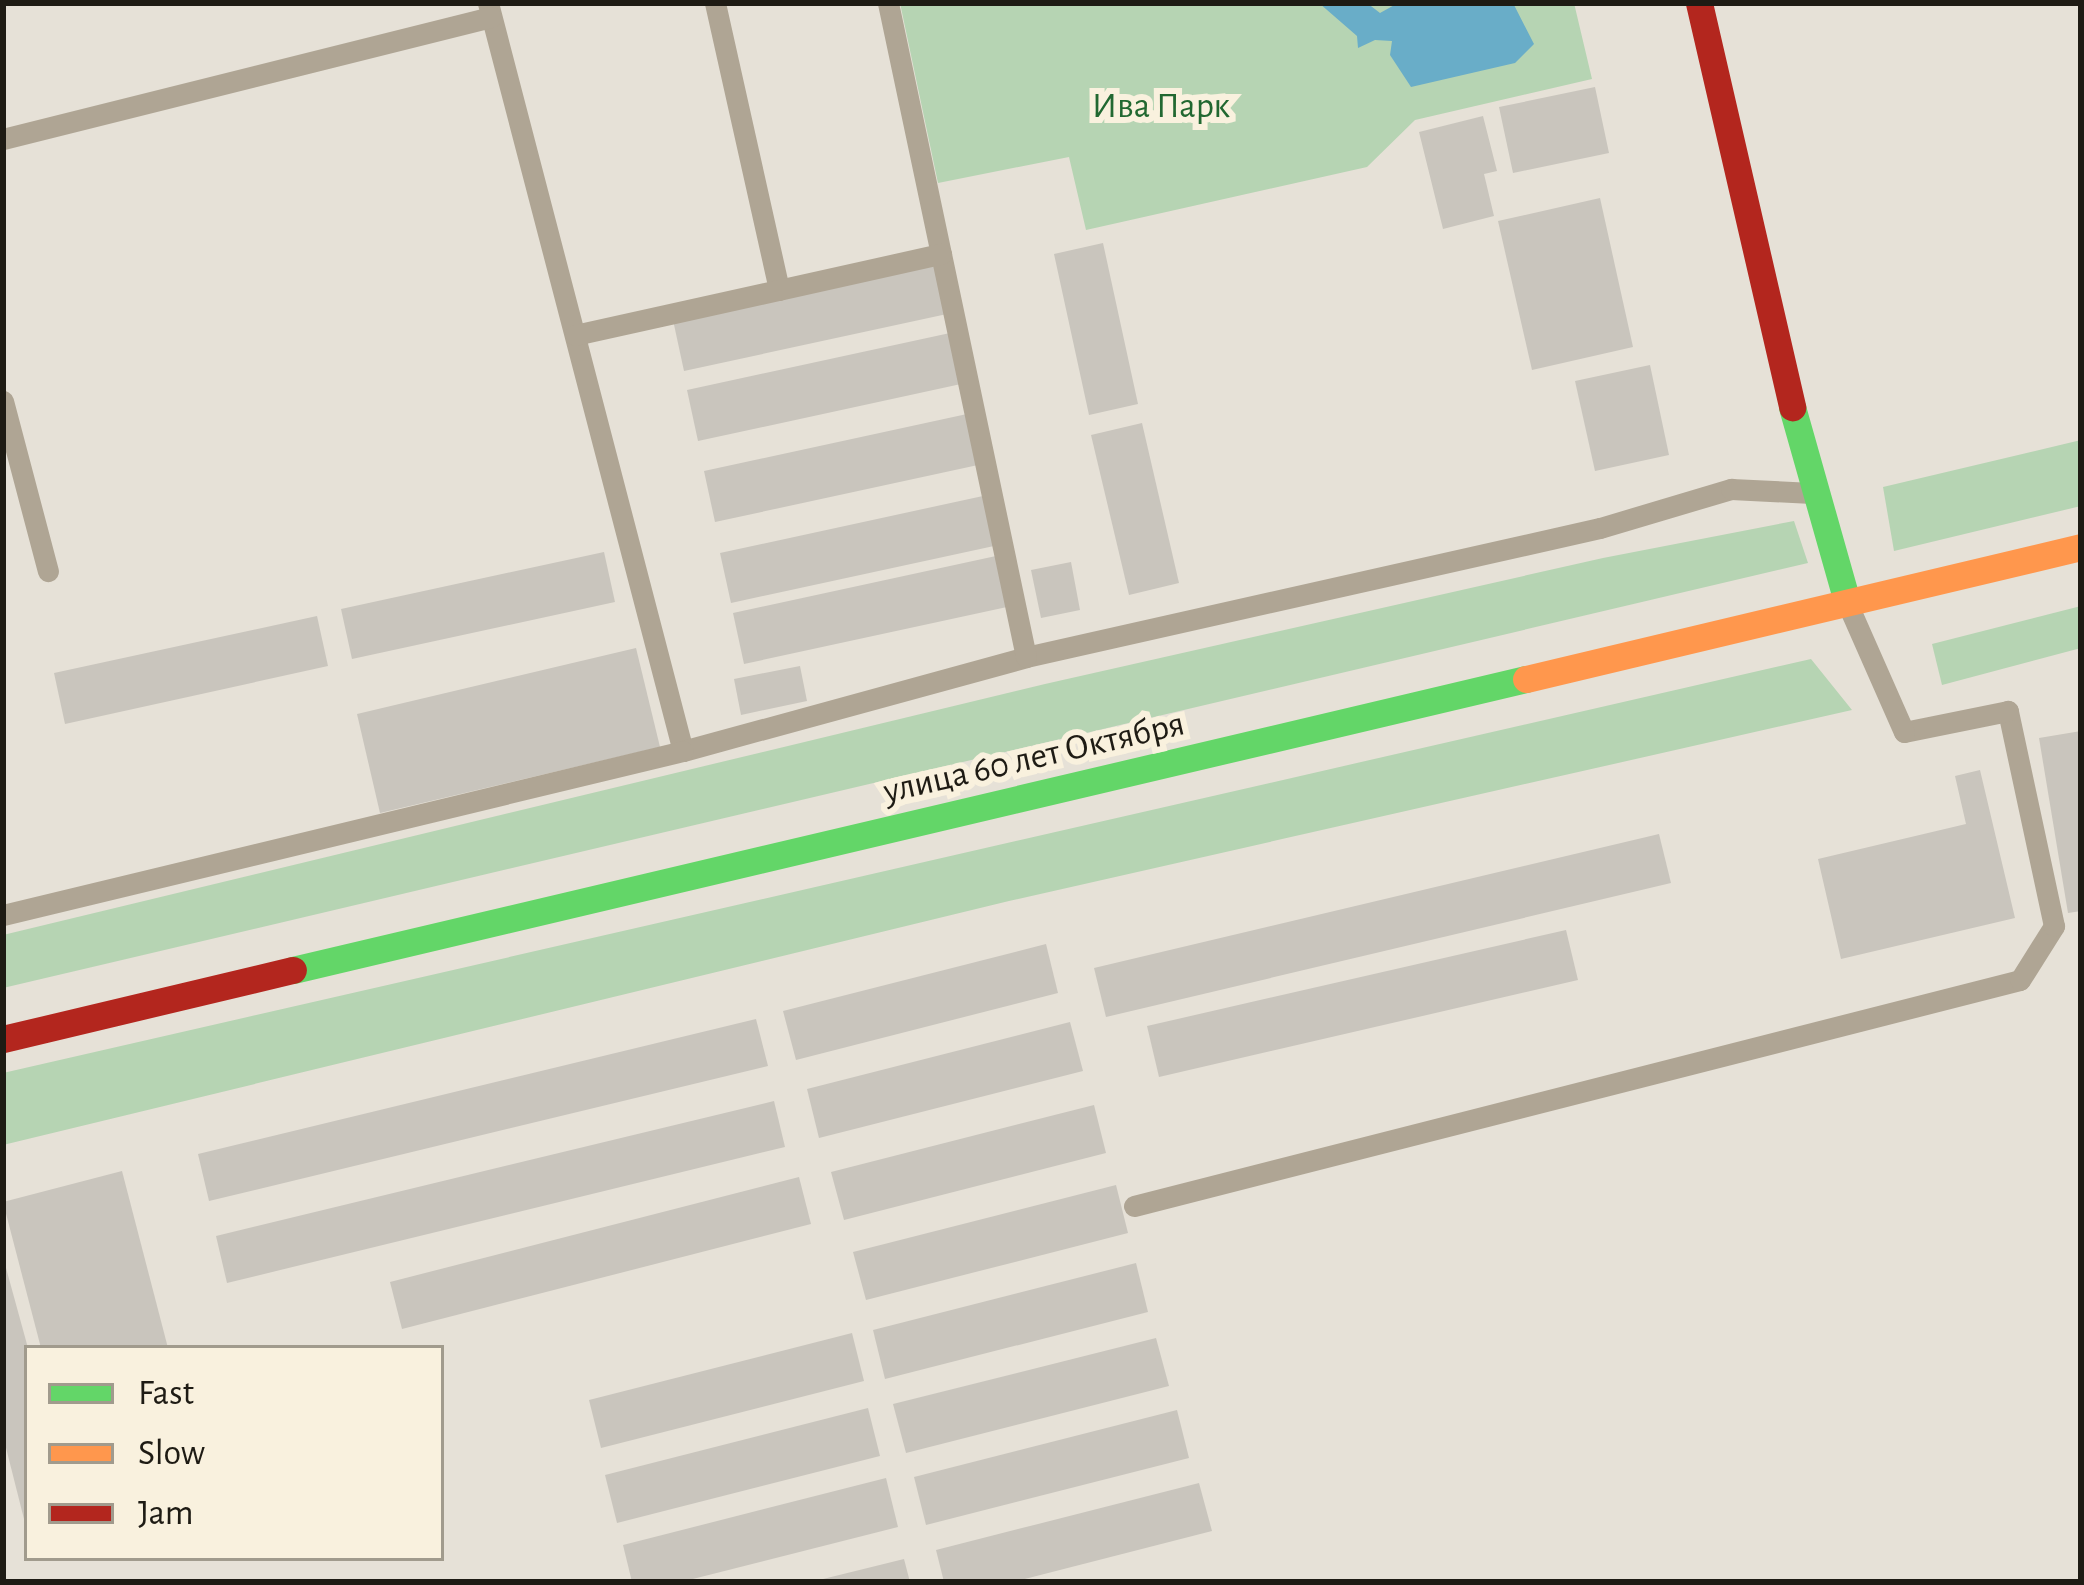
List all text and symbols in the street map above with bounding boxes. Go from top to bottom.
park label: Ива Парк [1092,85,1230,129]
street label: улица 60 лет Октября [879,702,1189,814]
legend [24,1345,444,1561]
text: Fast [138,1375,194,1411]
text: Slow [138,1435,205,1471]
text: Jam [138,1495,194,1531]

